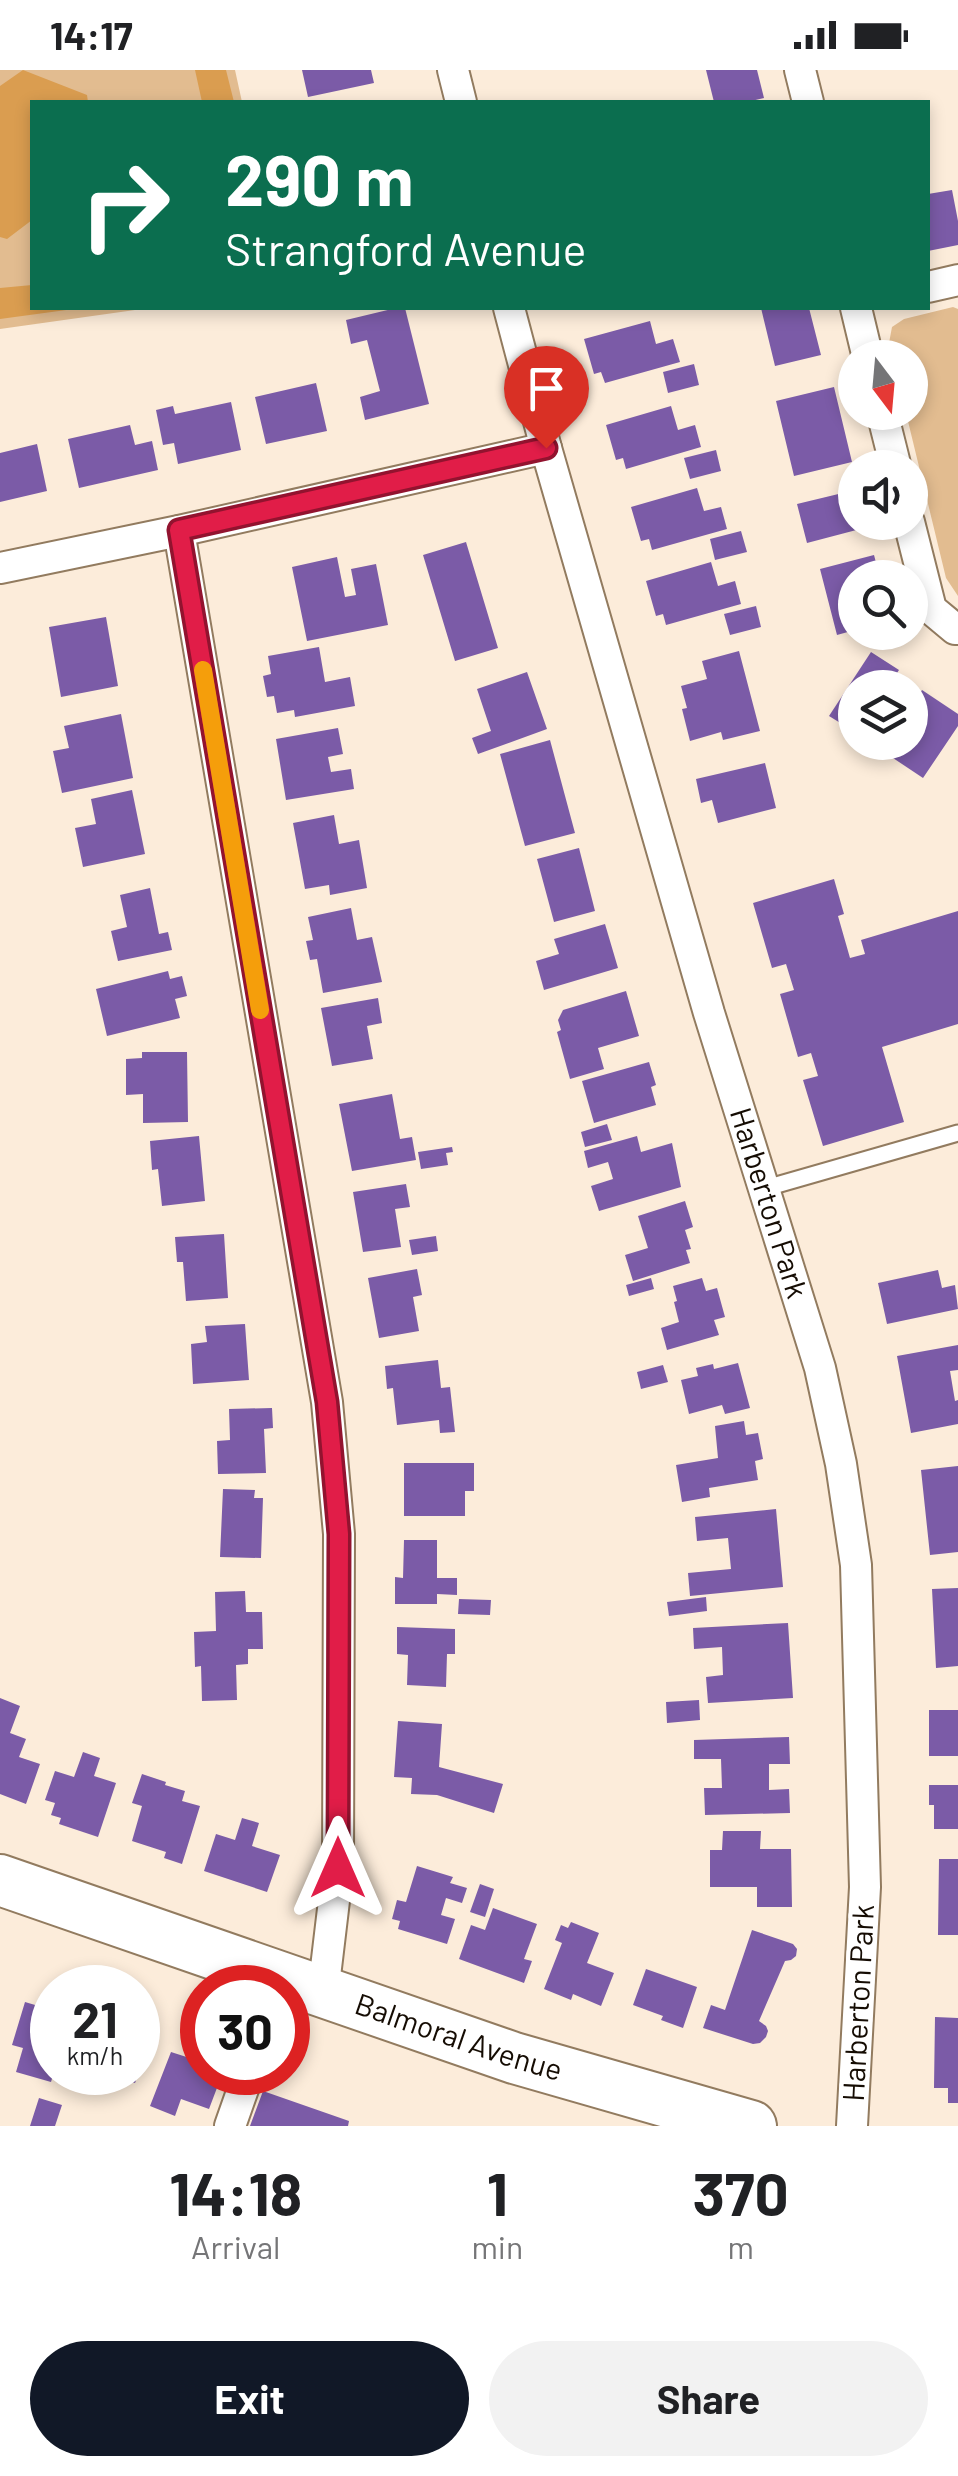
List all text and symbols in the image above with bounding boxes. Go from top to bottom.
text: 14:17 [50,12,133,58]
text: 290 m [225,136,414,220]
icon: right [60,140,190,270]
text: Strangford Avenue [225,221,586,275]
north arrow [838,340,928,430]
map controls [838,340,928,760]
pin [504,346,589,449]
icon: arrive [519,361,574,416]
button: sound [838,450,928,540]
button: search [838,560,928,650]
button: layers [838,670,928,760]
street label: Harberton Park [724,1103,817,1302]
position arrow [286,1816,390,1920]
street label: Harberton Park [834,1903,880,2102]
speed limit sign: 30 [180,1965,310,2095]
street label: Balmoral Avenue [351,1984,567,2087]
text: 21 [72,1988,118,2048]
text: km/h [67,2040,123,2070]
text: 14:18 [169,2156,302,2228]
text: 1 [487,2156,508,2228]
text: 370 [692,2156,789,2228]
text: Arrival [191,2227,280,2265]
text: min [471,2227,523,2265]
text: m [727,2227,754,2265]
button: Exit [30,2341,469,2456]
button: Share [489,2341,928,2456]

